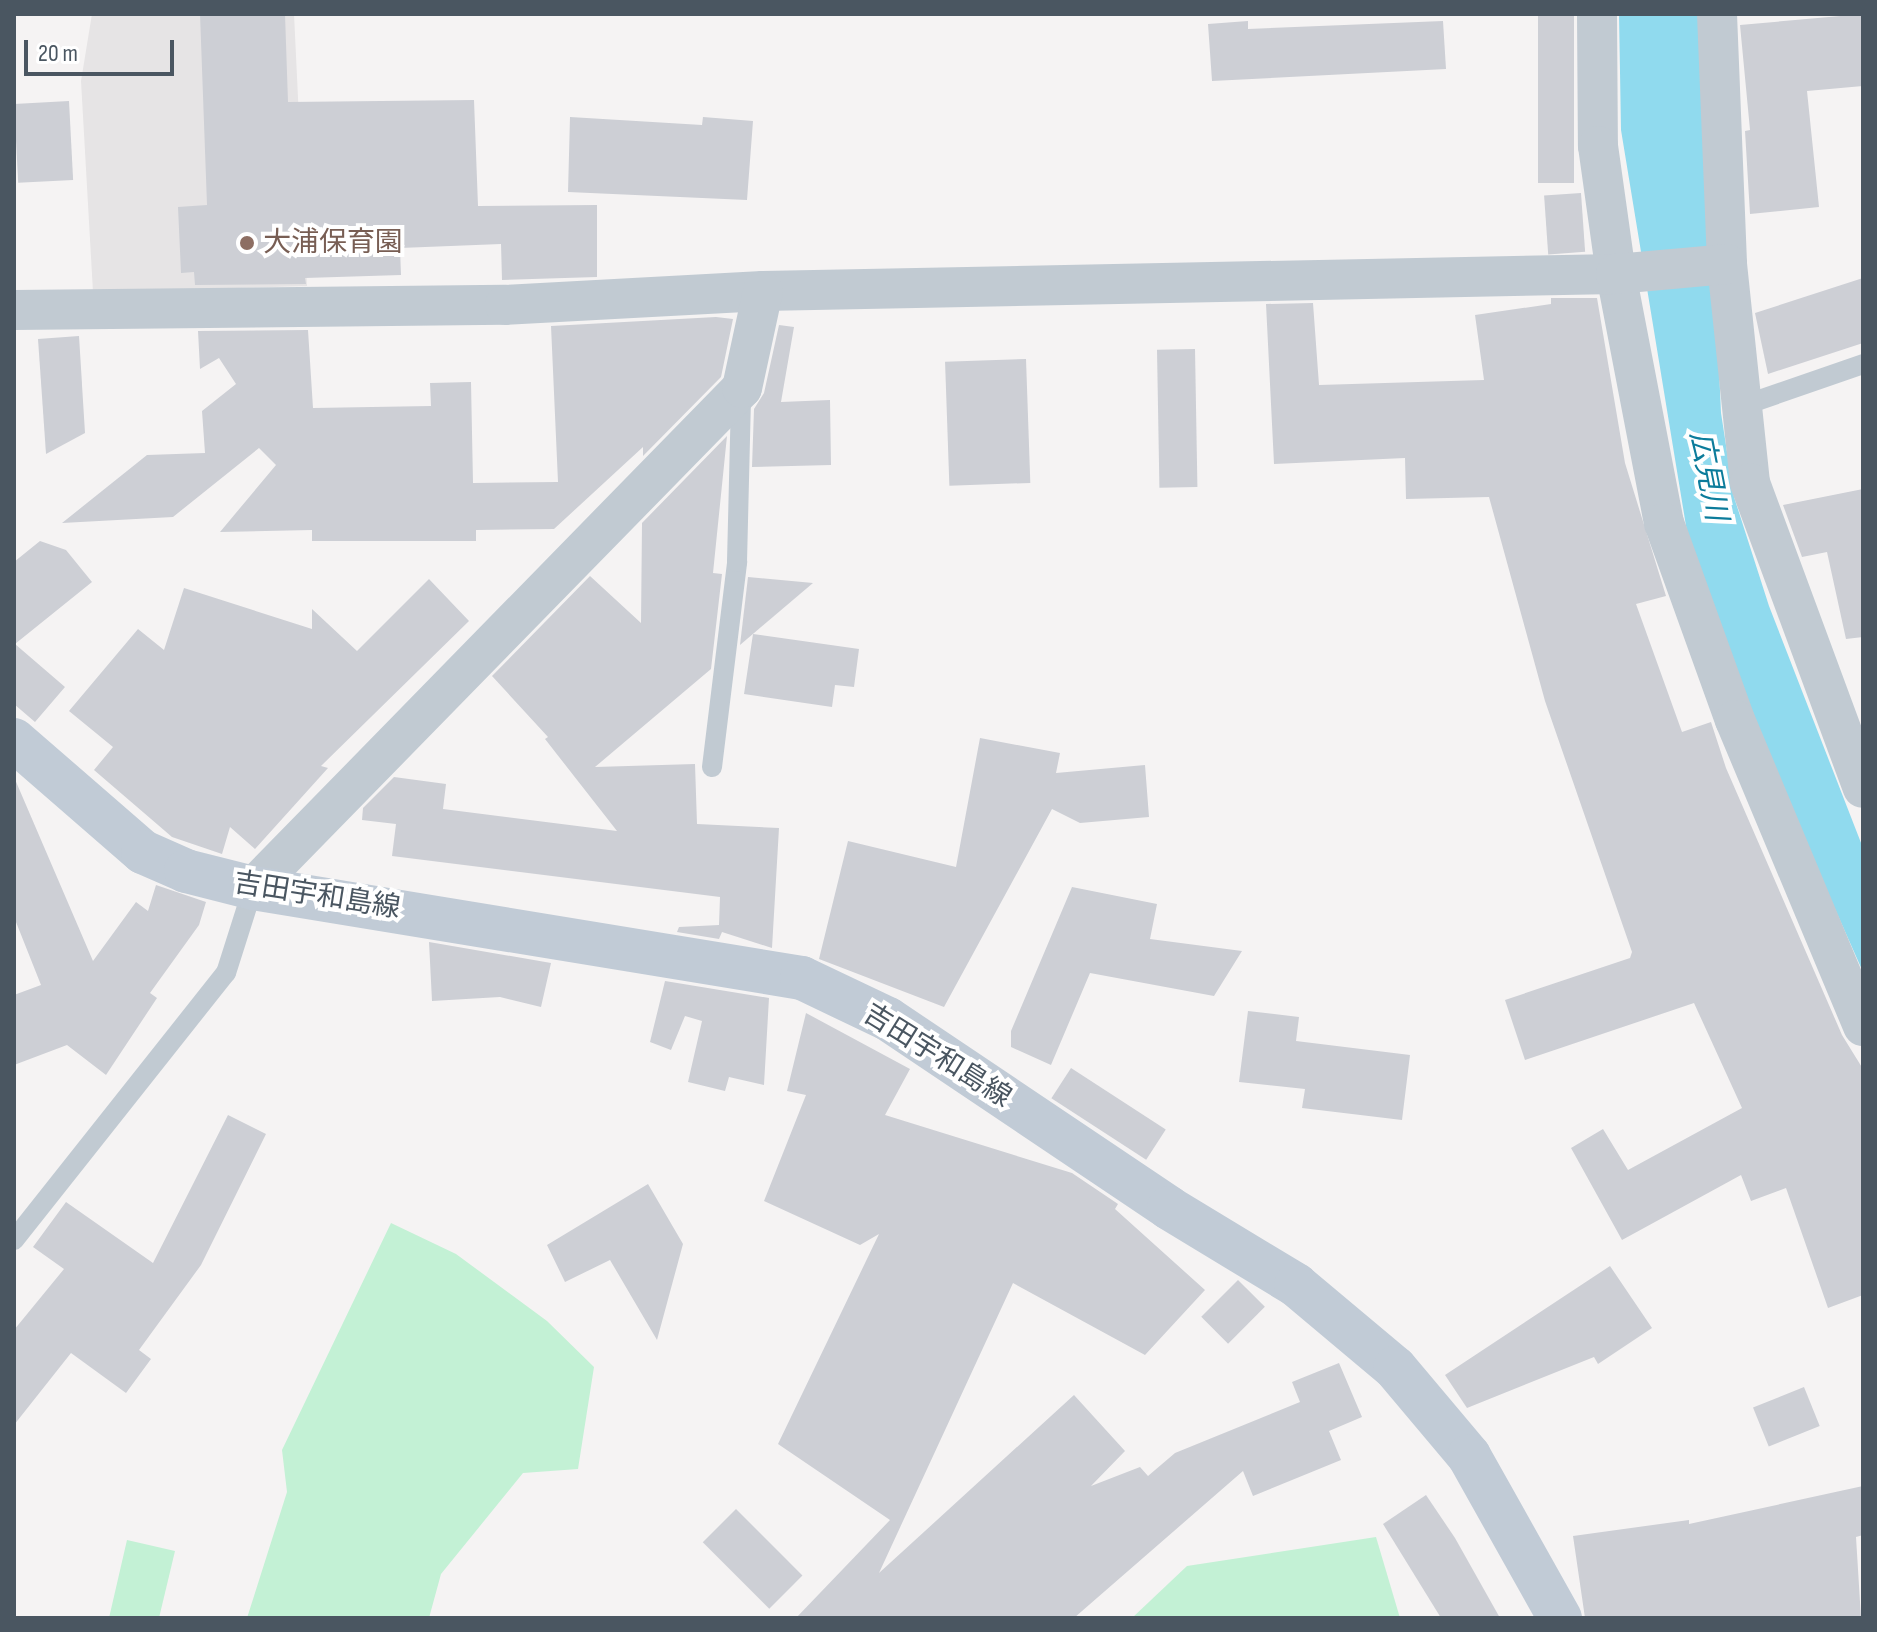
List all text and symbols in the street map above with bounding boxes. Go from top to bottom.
scale bar [28,24,178,74]
text: 20 m [38,39,78,68]
place label: 大浦保育園 [263,226,403,260]
marker: 大浦保育園 [238,234,256,252]
water label: 広見川 [1682,428,1734,524]
street label: 吉田宇和島線 [231,866,403,926]
street label: 吉田宇和島線 [857,997,1017,1115]

